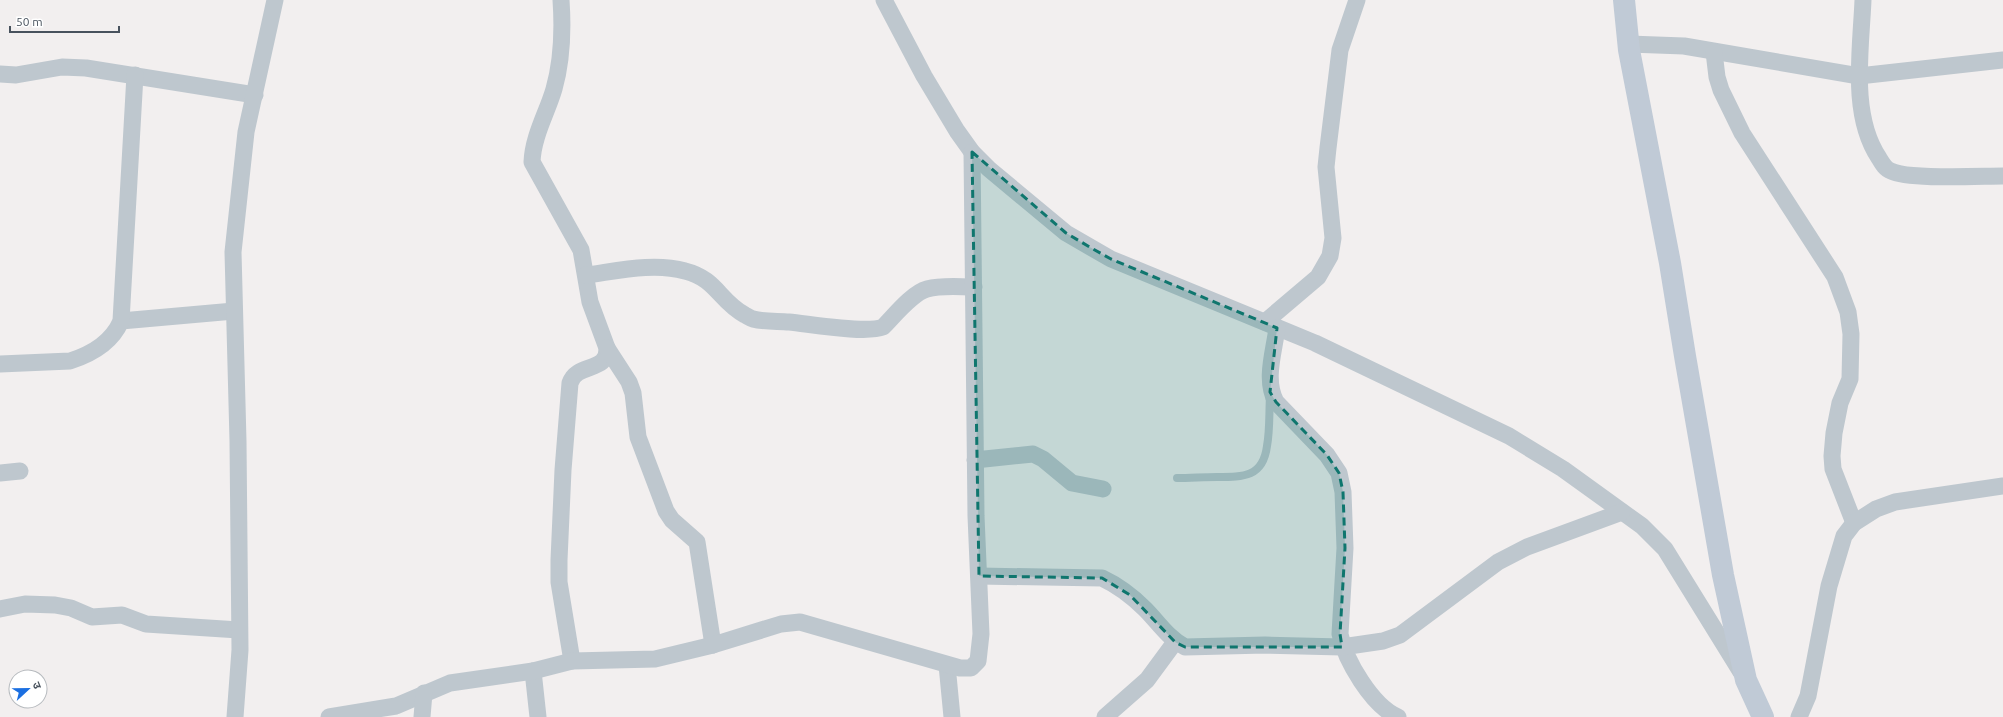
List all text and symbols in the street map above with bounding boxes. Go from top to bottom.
scale bar [10,8,119,34]
text: 50 m [16,15,43,28]
north arrow [8,669,48,709]
text: उ [31,680,44,691]

